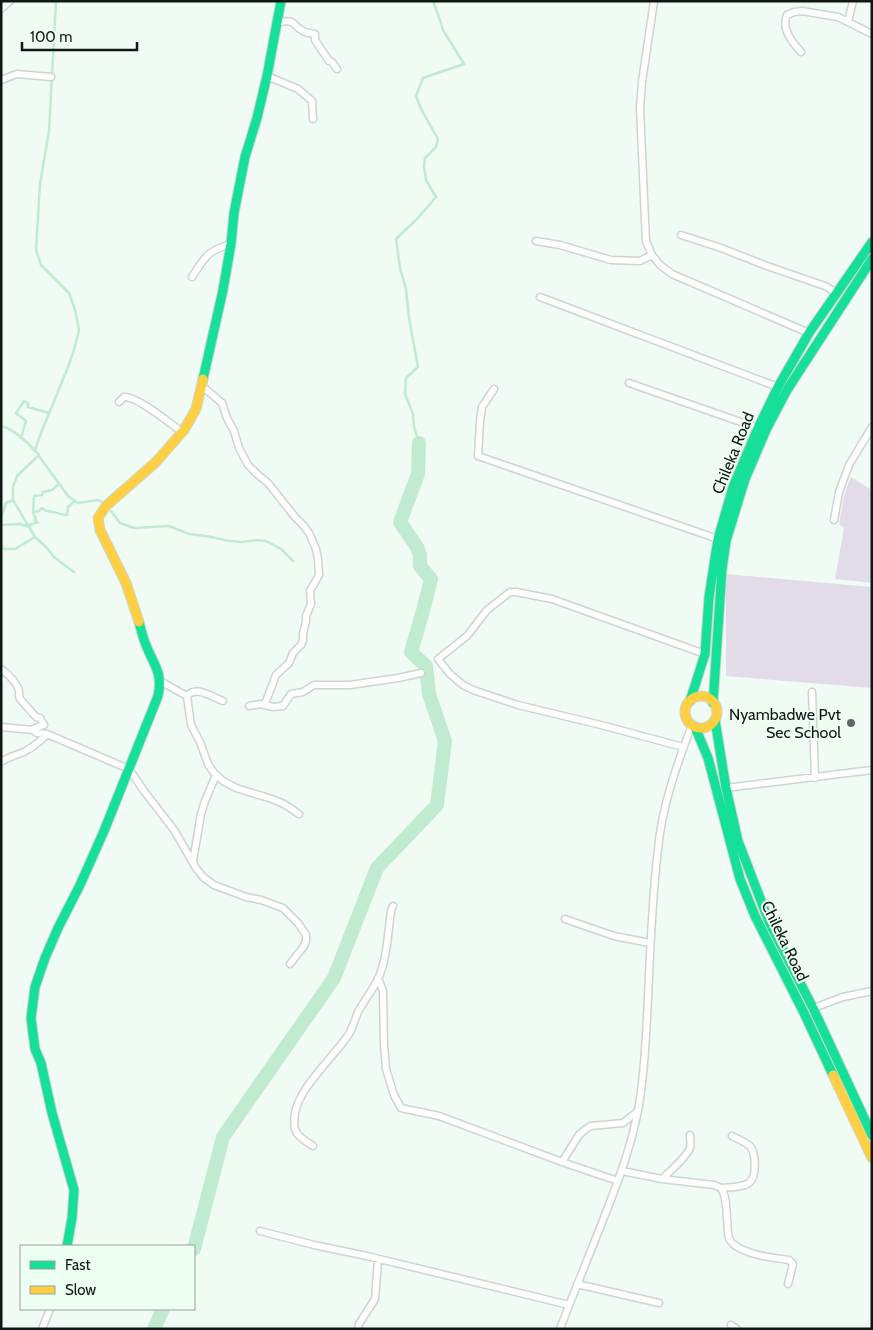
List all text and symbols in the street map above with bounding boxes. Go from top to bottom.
scale bar [22,20,138,52]
text: 100 m [30,28,72,46]
street label: Chileka Road [708,409,758,497]
place label: Nyambadwe Pvt Sec School [729,705,842,742]
marker: Nyambadwe Pvt Sec School [845,717,857,729]
street label: Chileka Road [757,898,813,984]
legend [20,1245,195,1310]
text: Fast [65,1256,90,1274]
text: Slow [65,1281,96,1299]

